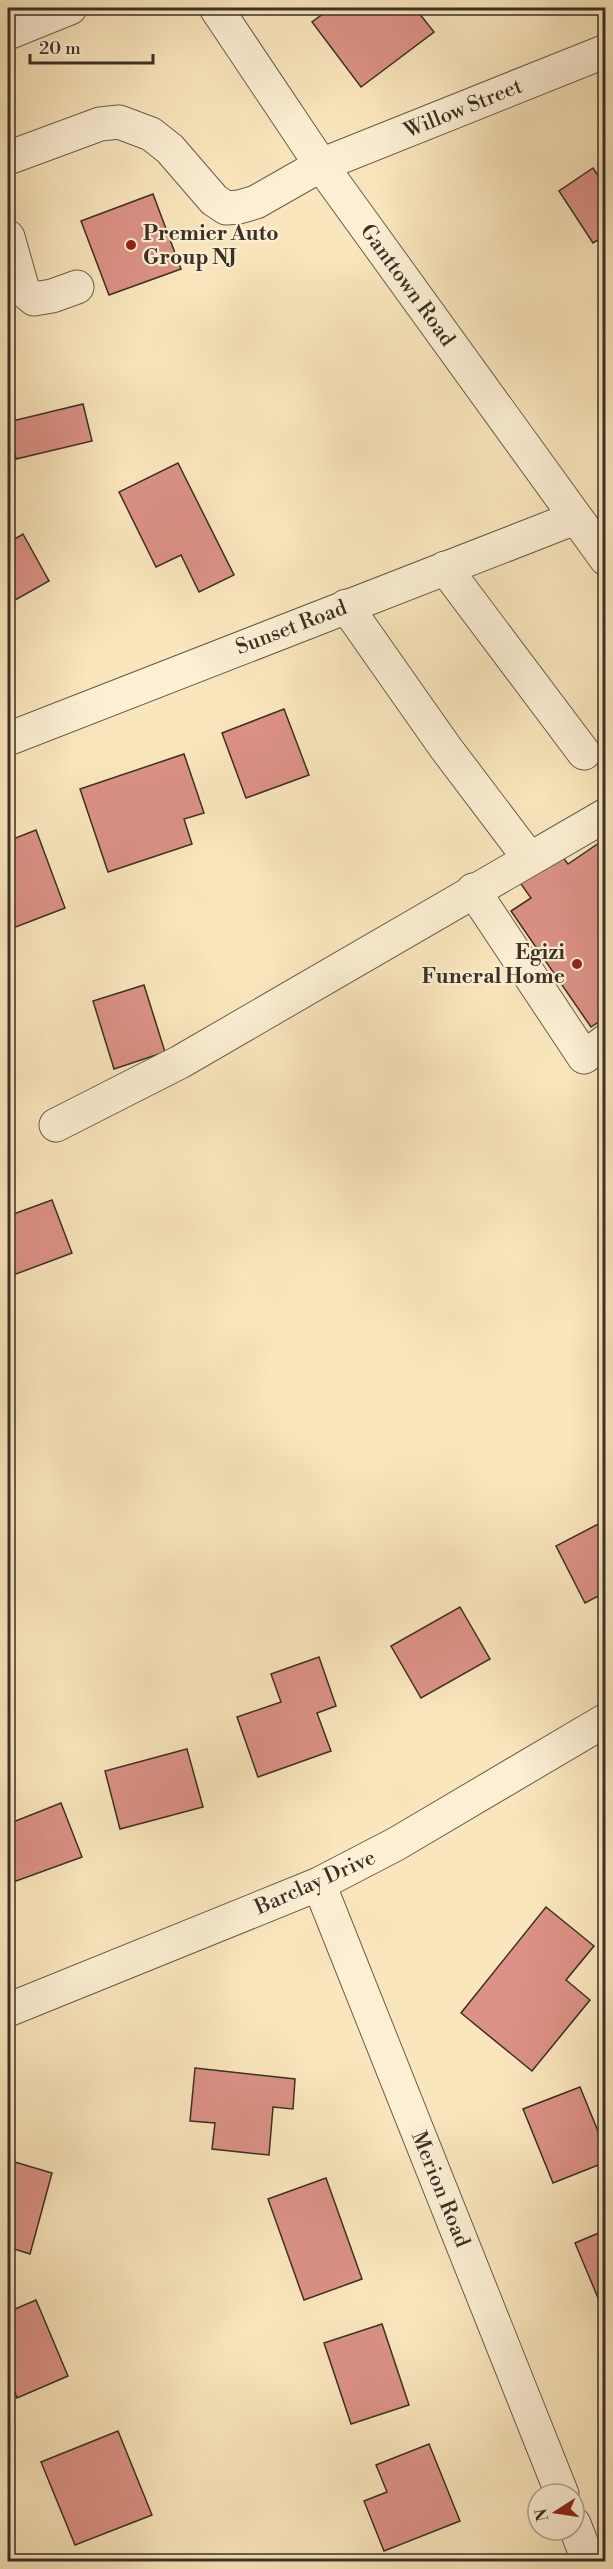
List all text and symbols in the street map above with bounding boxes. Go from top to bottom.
scale bar [30,27,153,65]
text: 20 m [39,37,81,60]
street label: Willow Street [400,73,527,145]
street label: Ganttown Road [354,219,460,352]
place label: Premier Auto Group NJ [143,221,279,271]
marker: Premier Auto Group NJ [124,238,138,252]
street label: Sunset Road [232,595,351,661]
place label: Egizi Funeral Home [422,940,565,990]
marker: Egizi Funeral Home [570,957,584,971]
street label: Barclay Drive [250,1845,380,1921]
street label: Merion Road [405,2128,475,2251]
north arrow [526,2482,586,2542]
text: N [531,2506,553,2523]

